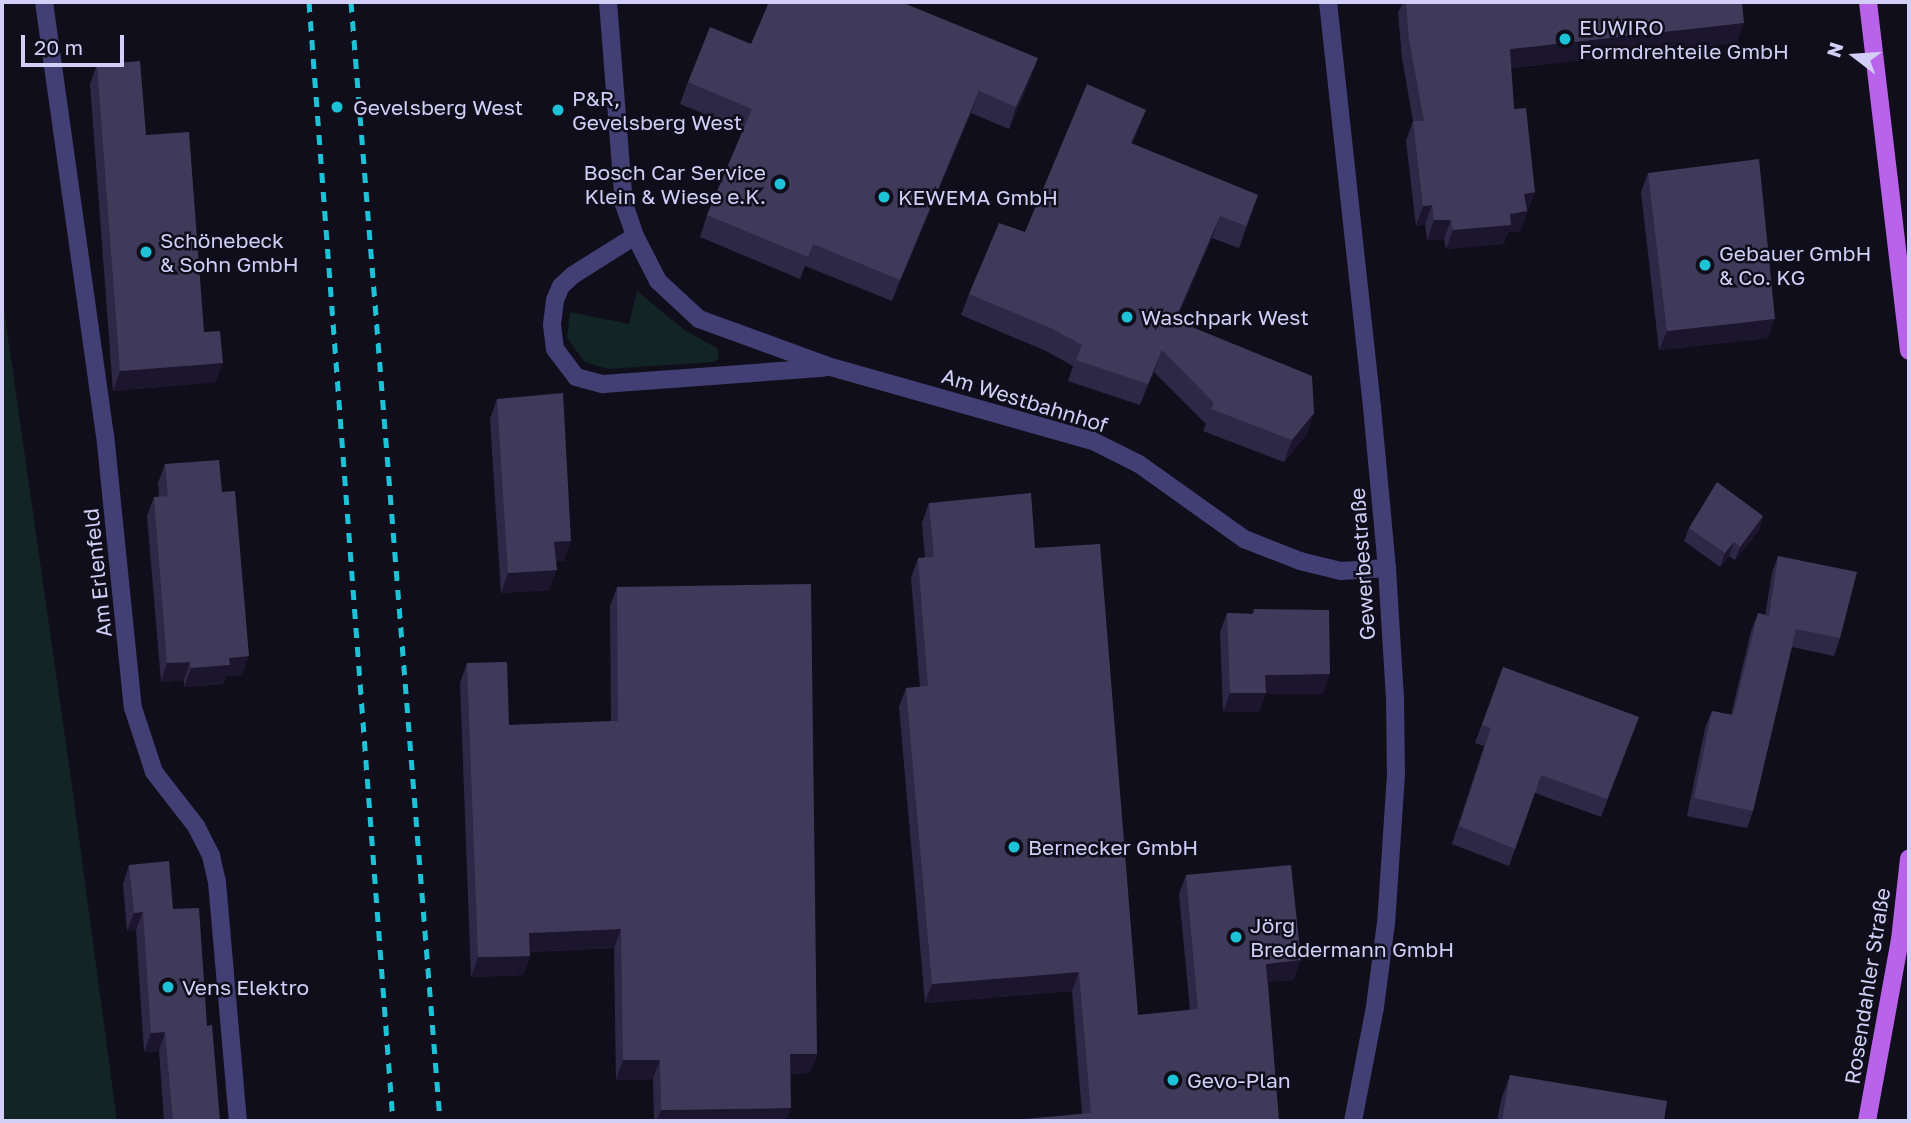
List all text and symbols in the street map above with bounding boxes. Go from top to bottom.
place label: EUWIRO Formdrehteile GmbH [1579,14,1789,64]
scale bar [24,21,128,65]
north arrow [1820,21,1890,91]
marker: EUWIRO Formdrehteile GmbH [1557,31,1573,47]
text: 20 m [34,34,83,60]
text: N [1821,39,1848,60]
place label: P&R, Gevelsberg West [572,85,742,135]
place label: Gevelsberg West [353,94,523,120]
marker: Gevelsberg West [327,97,347,117]
marker: P&R, Gevelsberg West [550,102,566,118]
place label: Bosch Car Service Klein & Wiese e.K. [584,159,766,209]
marker: Bosch Car Service Klein & Wiese e.K. [772,176,788,192]
place label: KEWEMA GmbH [898,184,1058,210]
marker: KEWEMA GmbH [876,189,892,205]
place label: Schönebeck & Sohn GmbH [160,227,299,277]
place label: Gebauer GmbH & Co. KG [1719,240,1871,290]
marker: Schönebeck & Sohn GmbH [138,244,154,260]
marker: Gebauer GmbH & Co. KG [1697,257,1713,273]
place label: Waschpark West [1141,304,1309,330]
marker: Waschpark West [1119,309,1135,325]
street label: Am Westbahnhof [939,363,1111,437]
street label: Gewerbestraße [1344,487,1380,641]
street label: Am Erlenfeld [78,507,116,639]
place label: Bernecker GmbH [1028,834,1198,860]
marker: Bernecker GmbH [1006,839,1022,855]
street label: Rosendahler Straße [1839,886,1895,1086]
place label: Jörg Breddermann GmbH [1250,912,1454,962]
marker: Jörg Breddermann GmbH [1228,929,1244,945]
place label: Vens Elektro [182,974,309,1000]
marker: Vens Elektro [160,979,176,995]
place label: Gevo-Plan [1187,1067,1291,1093]
marker: Gevo-Plan [1165,1072,1181,1088]

